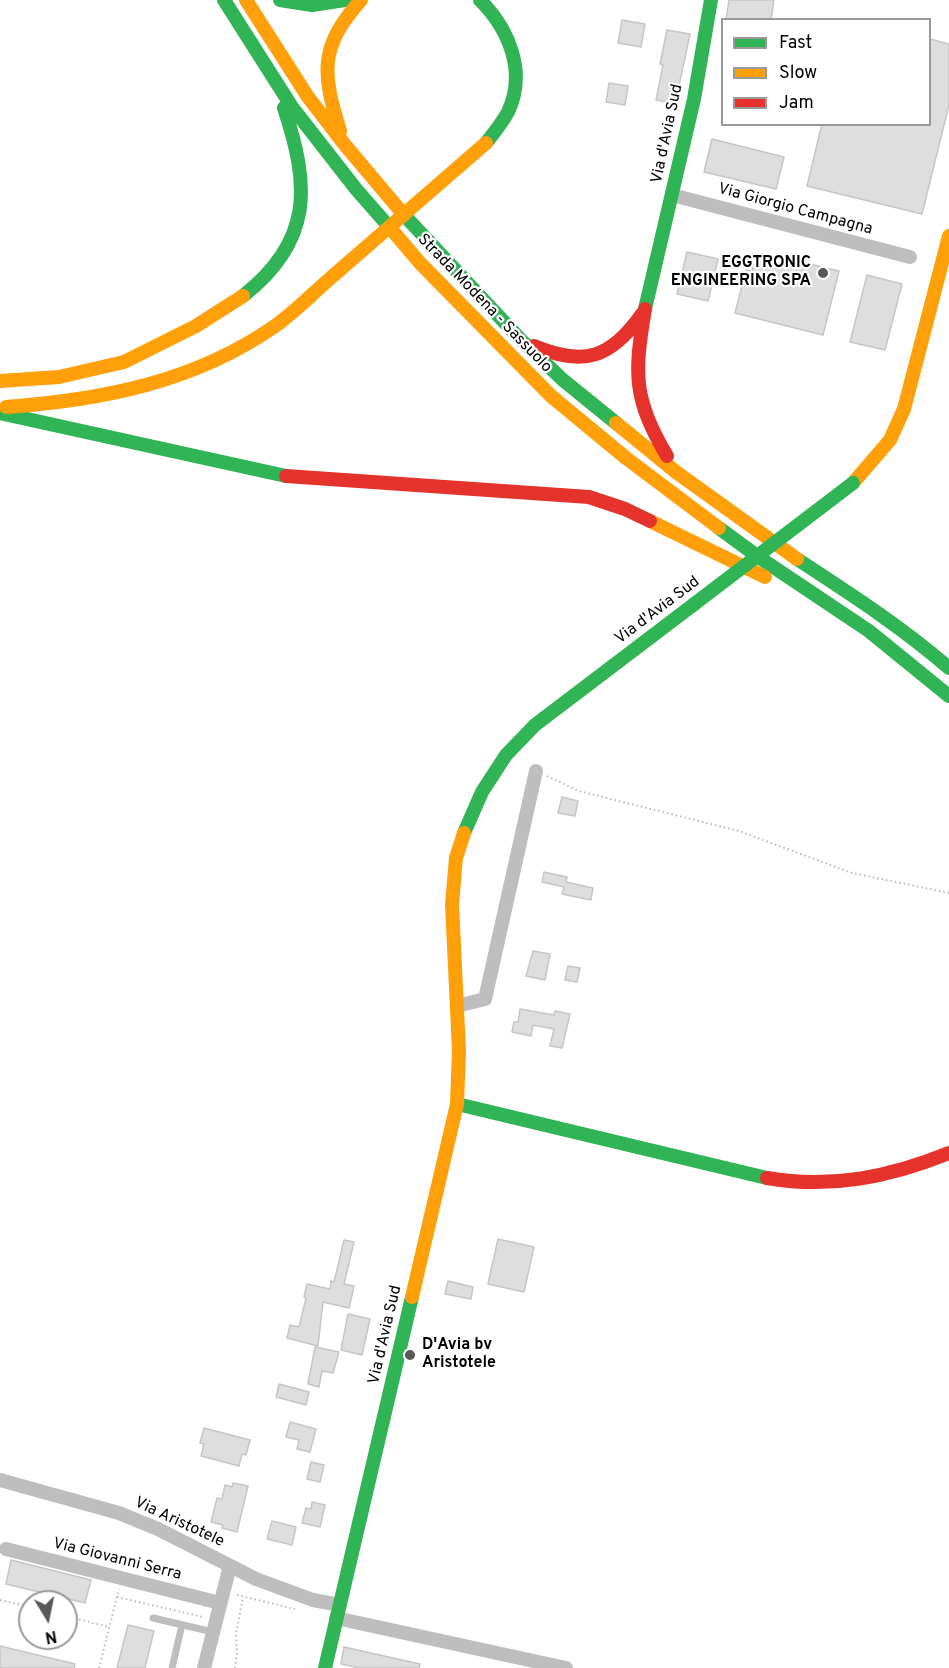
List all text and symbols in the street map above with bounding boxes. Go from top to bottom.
legend [721,18,931,126]
text: Fast [779,32,812,55]
text: Slow [779,62,817,85]
street label: Via d'Avia Sud [648,83,688,185]
text: Jam [779,92,814,115]
street label: Via Giorgio Campagna [716,180,874,240]
street label: Strada Modena - Sassuolo [413,231,555,377]
place label: EGGTRONIC ENGINEERING SPA [671,254,811,292]
marker: EGGTRONIC ENGINEERING SPA [816,266,830,280]
street label: Via d'Avia Sud [612,573,704,649]
street label: Via d'Avia Sud [365,1284,407,1386]
place label: D'Avia bv Aristotele [422,1336,496,1374]
marker: D'Avia bv Aristotele [403,1348,417,1362]
street label: Via Aristotele [131,1494,227,1552]
street label: Via Giovanni Serra [51,1535,183,1585]
north arrow [18,1590,78,1650]
text: N [43,1625,58,1647]

